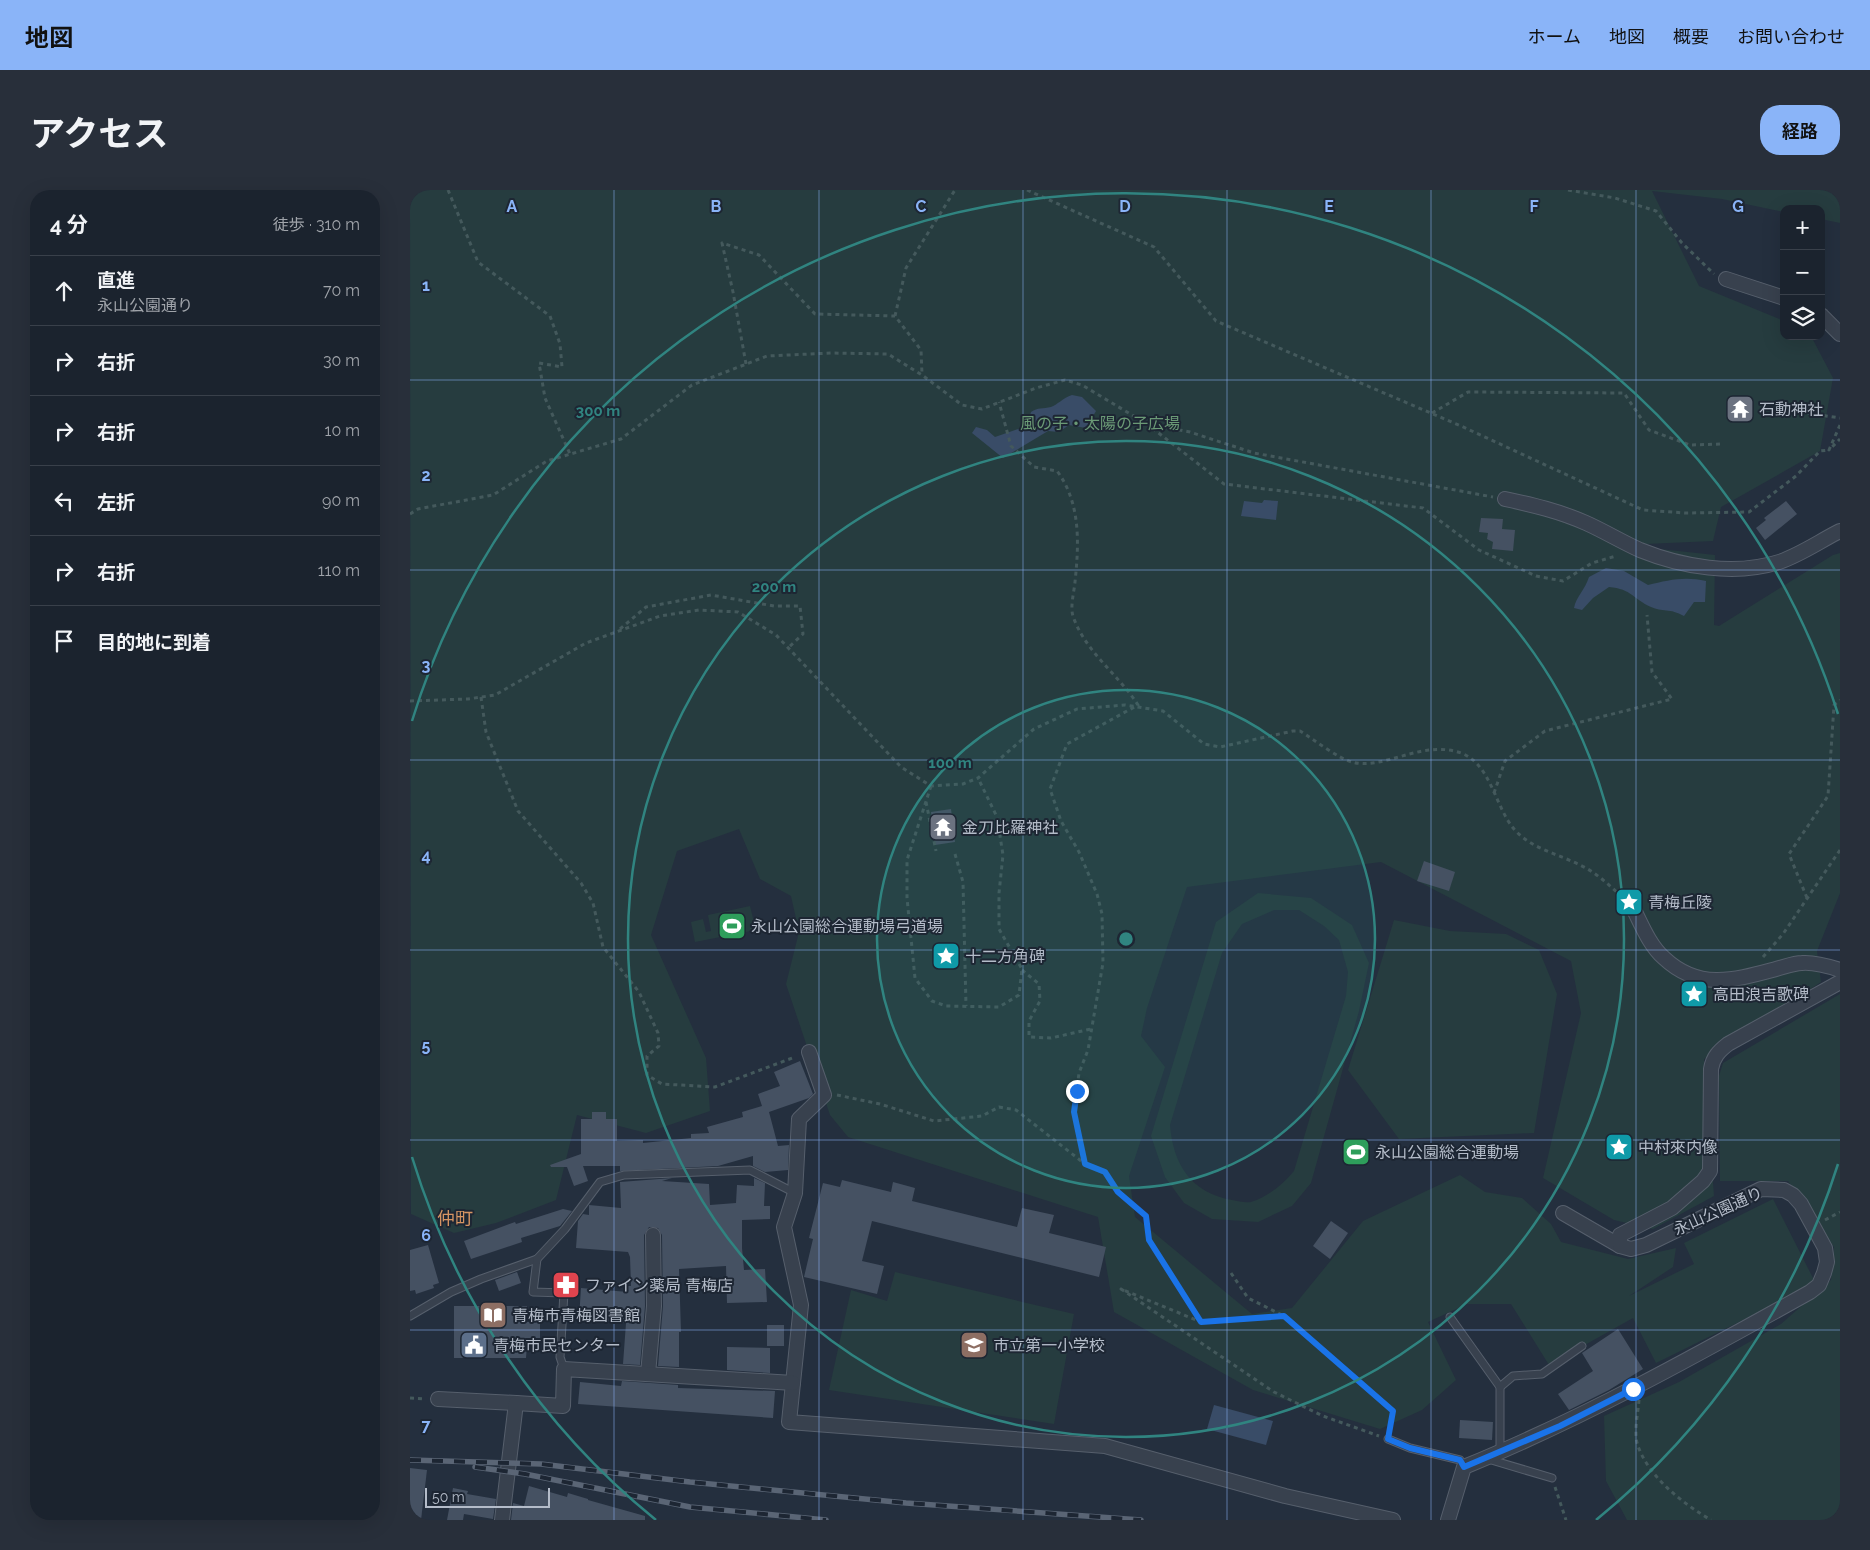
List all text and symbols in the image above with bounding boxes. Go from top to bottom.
text: 地図 [25,23,73,52]
text: ホーム [1528,26,1581,47]
text: 地図 [1609,26,1645,47]
text: 概要 [1673,26,1709,47]
text: お問い合わせ [1737,26,1845,47]
button: 経路 [1760,105,1840,155]
text: アクセス [30,113,168,154]
text: A [507,197,518,216]
text: B [711,197,722,216]
text: C [916,197,927,216]
text: D [1119,197,1131,216]
text: E [1324,197,1334,216]
text: F [1529,197,1539,216]
text: G [1732,197,1744,216]
map controls [1780,205,1825,340]
button: + [1780,205,1825,250]
text: 4 分 [50,212,88,237]
text: 徒歩 · 310 m [273,215,360,234]
button: − [1780,250,1825,295]
text: 直進 [97,269,135,291]
text: 1 [422,276,430,295]
icon: ahead [50,277,78,305]
text: 70 m [323,281,360,300]
button: layers [1780,295,1825,340]
text: 永山公園通り [97,296,193,315]
icon: right [50,347,78,375]
text: 右折 [97,351,135,373]
text: 30 m [323,351,360,370]
temple icon: 石動神社 [1725,394,1755,424]
place label: 石動神社 [1759,400,1823,419]
text: 300 m [576,402,620,420]
park label: 風の子・太陽の子広場 [1020,414,1180,433]
icon: right [50,417,78,445]
text: 右折 [97,421,135,443]
text: 10 m [325,421,360,440]
text: 2 [421,466,431,485]
icon: left [50,487,78,515]
text: 左折 [97,491,135,513]
text: 90 m [322,491,360,510]
icon: right [50,557,78,585]
text: 右折 [97,561,135,583]
text: 110 m [318,561,360,580]
text: 200 m [752,578,796,596]
icon: arrive [50,627,78,655]
text: 目的地に到着 [97,631,211,653]
text: 3 [422,656,431,675]
text: 100 m [928,754,972,772]
temple icon: 金刀比羅神社 [928,812,958,842]
place label: 金刀比羅神社 [962,818,1058,837]
text: 4 [421,846,431,865]
place icon: 青梅丘陵 [1614,887,1644,917]
place label: 青梅丘陵 [1648,893,1712,912]
sports icon: 永山公園総合運動場弓道場 [717,911,747,941]
place label: 永山公園総合運動場弓道場 [751,917,943,936]
centre of rings [1117,930,1135,948]
place icon: 十二方角碑 [931,941,961,971]
place label: 十二方角碑 [965,947,1045,966]
place icon: 高田浪吉歌碑 [1679,979,1709,1009]
place label: 高田浪吉歌碑 [1713,985,1809,1004]
text: 5 [422,1036,431,1055]
route end [1066,1080,1089,1103]
place icon: 中村來内像 [1604,1132,1634,1162]
sports icon: 永山公園総合運動場 [1341,1137,1371,1167]
place label: 中村來内像 [1638,1138,1718,1157]
place label: 永山公園総合運動場 [1375,1143,1519,1162]
street label: 永山公園通り [1670,1183,1766,1239]
district label: 仲町 [437,1208,473,1229]
text: 6 [421,1226,431,1245]
pharmacy icon: ファイン薬局 青梅店 [551,1270,581,1300]
place label: ファイン薬局 青梅店 [585,1276,733,1295]
library icon: 青梅市青梅図書館 [478,1300,508,1330]
place label: 青梅市青梅図書館 [512,1306,640,1325]
public building icon: 青梅市民センター [459,1330,489,1360]
school or university icon: 市立第一小学校 [959,1330,989,1360]
place label: 青梅市民センター [493,1336,621,1355]
place label: 市立第一小学校 [993,1336,1105,1355]
route start [1622,1378,1645,1401]
text: 7 [422,1416,431,1435]
scale bar [425,1485,550,1508]
text: 50 m [432,1489,465,1505]

